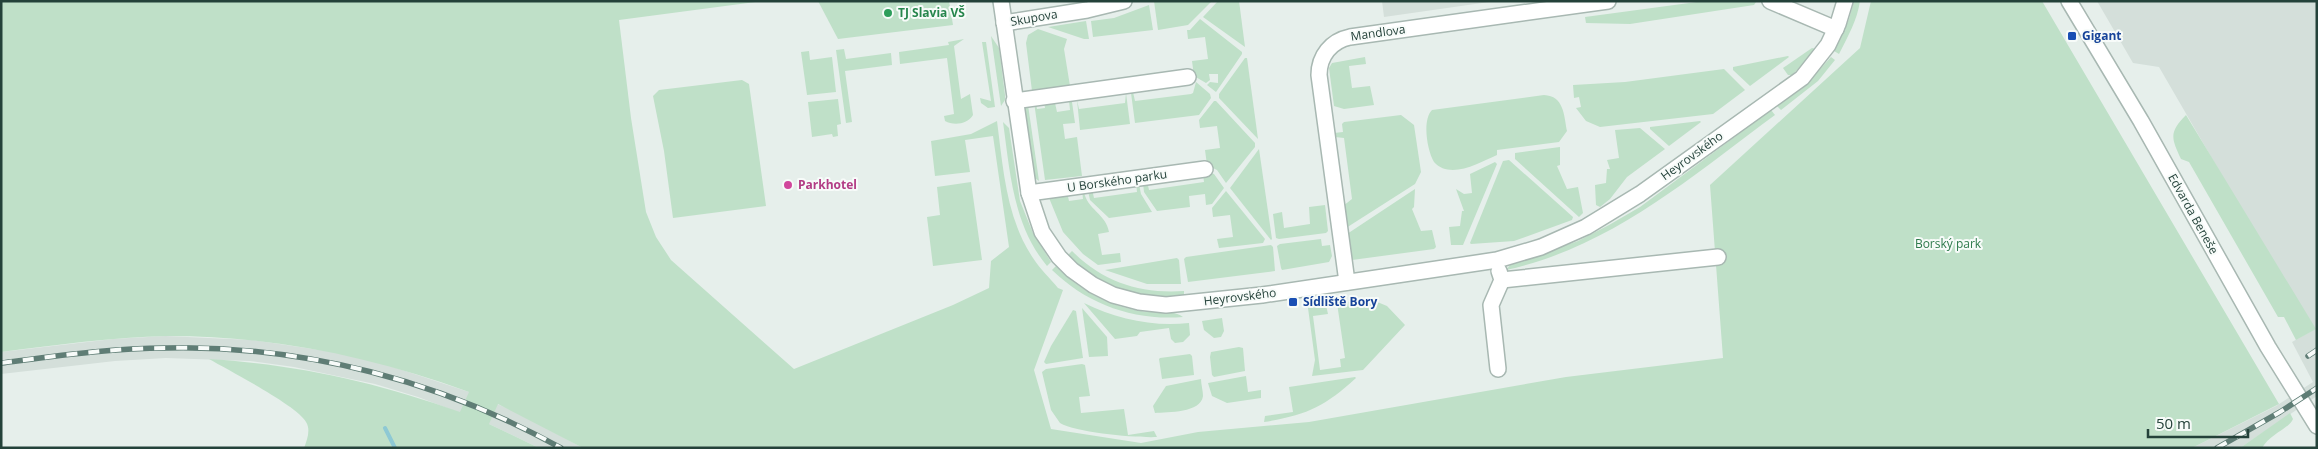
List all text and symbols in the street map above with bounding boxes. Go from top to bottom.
place label: TJ Slavia VŠ [898,4,965,21]
street label: Skupova [1009,5,1059,30]
marker: TJ Slavia VŠ [882,7,894,19]
street label: Mandlova [1349,20,1406,45]
place label: Gigant [2082,27,2121,44]
marker: Gigant [2066,30,2078,42]
street label: Heyrovského [1657,127,1726,184]
street label: U Borského parku [1066,165,1168,196]
street label: Edvarda Beneše [2164,170,2223,257]
place label: Parkhotel [798,176,857,193]
marker: Parkhotel [782,179,794,191]
park label: Borský park [1915,235,1982,252]
street label: Heyrovského [1203,284,1277,309]
place label: Sídliště Bory [1303,293,1378,310]
marker: Sídliště Bory [1287,296,1299,308]
scale bar [2148,406,2248,438]
text: 50 m [2156,413,2191,433]

